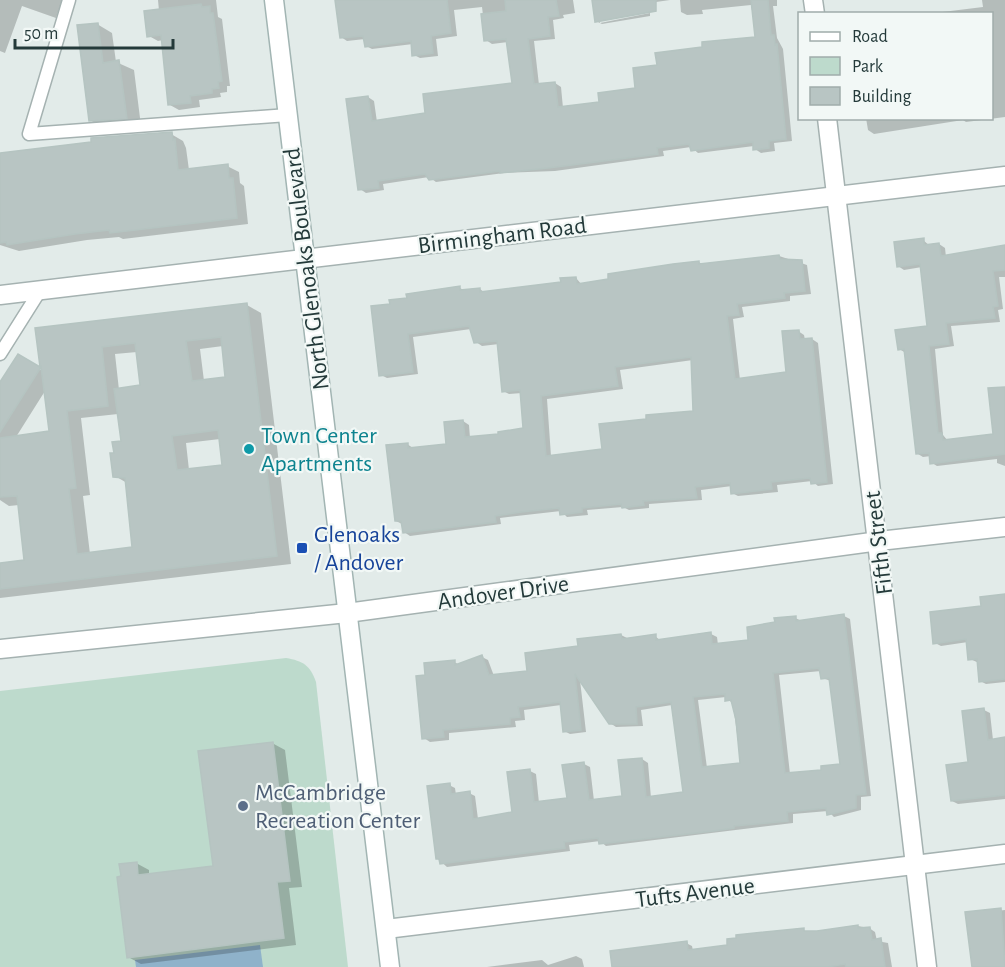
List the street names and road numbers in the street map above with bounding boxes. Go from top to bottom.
street label: North Glenoaks Boulevard [280,146,334,391]
street label: Birmingham Road [416,214,588,258]
street label: Fifth Street [861,489,897,596]
street label: Andover Drive [436,572,570,614]
street label: Tufts Avenue [634,874,756,912]

